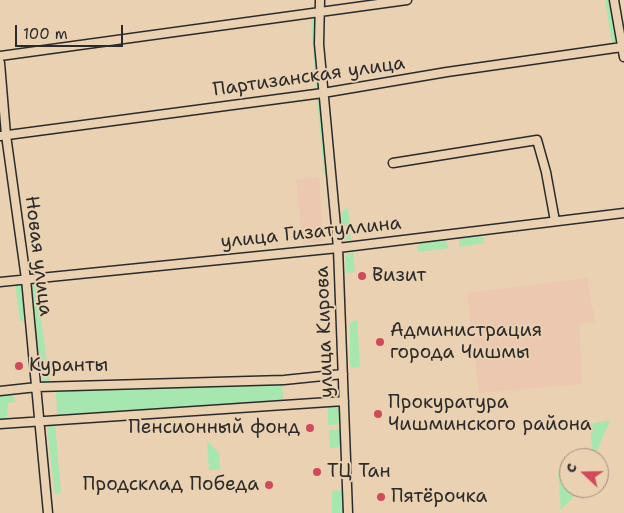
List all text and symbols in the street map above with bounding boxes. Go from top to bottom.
scale bar [18,15,125,47]
text: 100 m [23,24,68,44]
street label: Партизанская улица [212,52,406,102]
street label: Новая улица [19,194,57,318]
street label: улица Гизатуллина [219,212,403,254]
place label: Визит [372,265,426,287]
street label: улица Кирова [311,266,339,398]
marker: Визит [356,270,368,282]
place label: Администрация города Чишмы [390,320,542,364]
marker: Администрация города Чишмы [374,336,386,348]
place label: Куранты [29,355,108,377]
marker: Куранты [13,360,25,372]
place label: Прокуратура Чишминского района [388,392,592,436]
marker: Прокуратура Чишминского района [372,408,384,420]
place label: Пенсионный фонд [128,417,300,439]
marker: Пенсионный фонд [304,422,316,434]
north arrow [559,448,609,498]
place label: ТЦ Тан [327,461,391,483]
text: С [561,461,581,475]
marker: ТЦ Тан [311,466,323,478]
place label: Продсклад Победа [83,474,259,496]
marker: Продсклад Победа [263,479,275,491]
place label: Пятёрочка [391,486,487,508]
marker: Пятёрочка [375,491,387,503]

